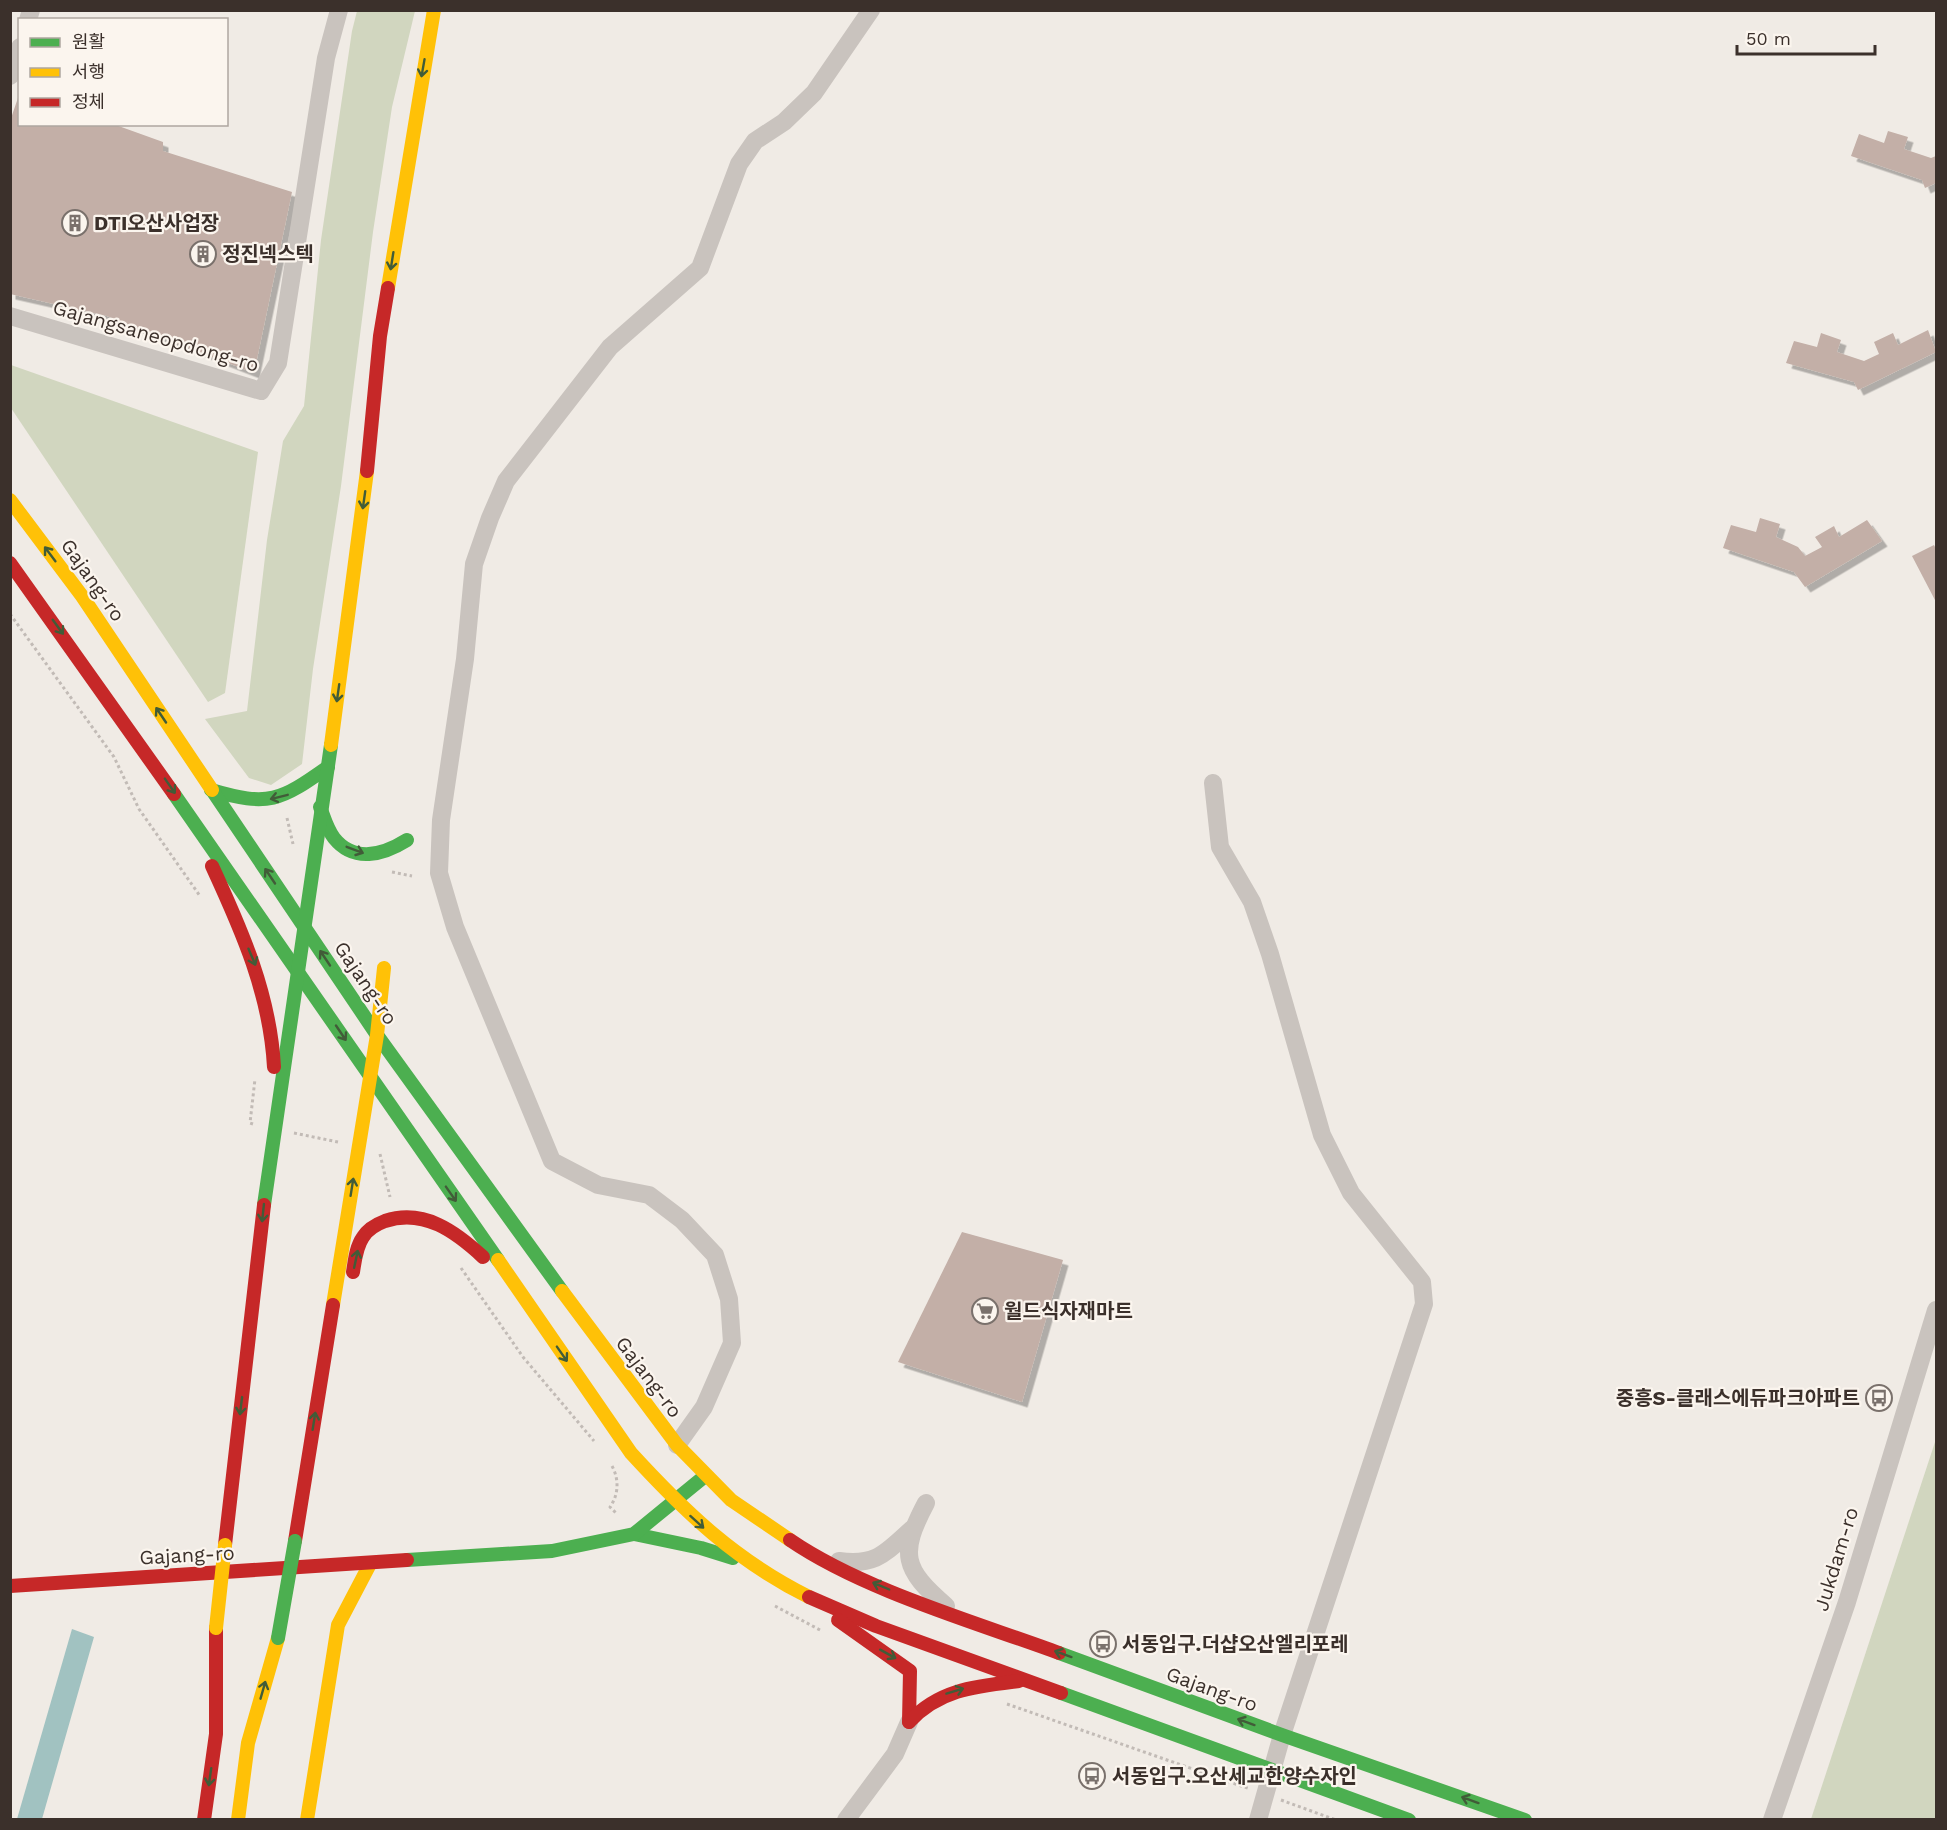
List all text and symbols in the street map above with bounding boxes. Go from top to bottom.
legend [18,18,228,126]
scale bar [1737,18,1875,56]
text: 50 m [1746,28,1791,49]
text: 원활 [72,31,105,52]
one-way arrow [417,58,428,77]
text: 서행 [72,61,105,82]
text: 정체 [72,91,105,112]
building icon: DTI오산사업장 [60,208,90,238]
place label: DTI오산사업장 [94,211,219,235]
building icon: 정진넥스텍 [188,239,218,269]
place label: 정진넥스텍 [222,242,314,266]
one-way arrow [386,250,397,270]
street label: Gajangsaneopdong-ro [50,295,262,377]
one-way arrow [358,489,369,509]
street label: Gajang-ro [56,534,130,626]
one-way arrow [44,546,57,562]
one-way arrow [51,618,64,634]
one-way arrow [332,683,343,702]
one-way arrow [155,707,167,723]
one-way arrow [164,777,176,794]
one-way arrow [270,792,289,804]
one-way arrow [345,845,363,856]
one-way arrow [264,869,276,885]
street label: Gajang-ro [329,937,403,1029]
one-way arrow [247,948,258,966]
one-way arrow [319,950,331,966]
one-way arrow [335,1024,347,1041]
one-way arrow [347,1177,358,1197]
one-way arrow [445,1185,457,1202]
one-way arrow [257,1202,268,1222]
one-way arrow [351,1250,362,1269]
supermarket icon: 월드식자재마트 [970,1296,1000,1326]
place label: 월드식자재마트 [1004,1299,1133,1323]
street label: Gajang-ro [611,1332,687,1422]
one-way arrow [556,1346,568,1362]
bus stop icon: 중흥S-클래스에듀파크아파트 [1864,1383,1894,1413]
place label: 중흥S-클래스에듀파크아파트 [1616,1386,1860,1410]
one-way arrow [236,1396,247,1416]
one-way arrow [309,1411,320,1431]
street label: Jukdam-ro [1809,1504,1863,1614]
one-way arrow [689,1515,704,1529]
street label: Gajang-ro [139,1541,235,1569]
one-way arrow [872,1580,890,1591]
bus stop icon: 서동입구.더샵오산엘리포레 [1088,1629,1118,1659]
place label: 서동입구.더샵오산엘리포레 [1122,1632,1349,1656]
one-way arrow [1055,1648,1073,1659]
one-way arrow [879,1649,896,1661]
street label: Gajang-ro [1163,1661,1261,1717]
one-way arrow [258,1681,269,1700]
one-way arrow [945,1685,964,1696]
one-way arrow [1237,1716,1256,1727]
bus stop icon: 서동입구.오산세교한양수자인 [1077,1761,1107,1791]
place label: 서동입구.오산세교한양수자인 [1112,1764,1357,1788]
one-way arrow [205,1766,216,1786]
one-way arrow [1461,1793,1480,1804]

